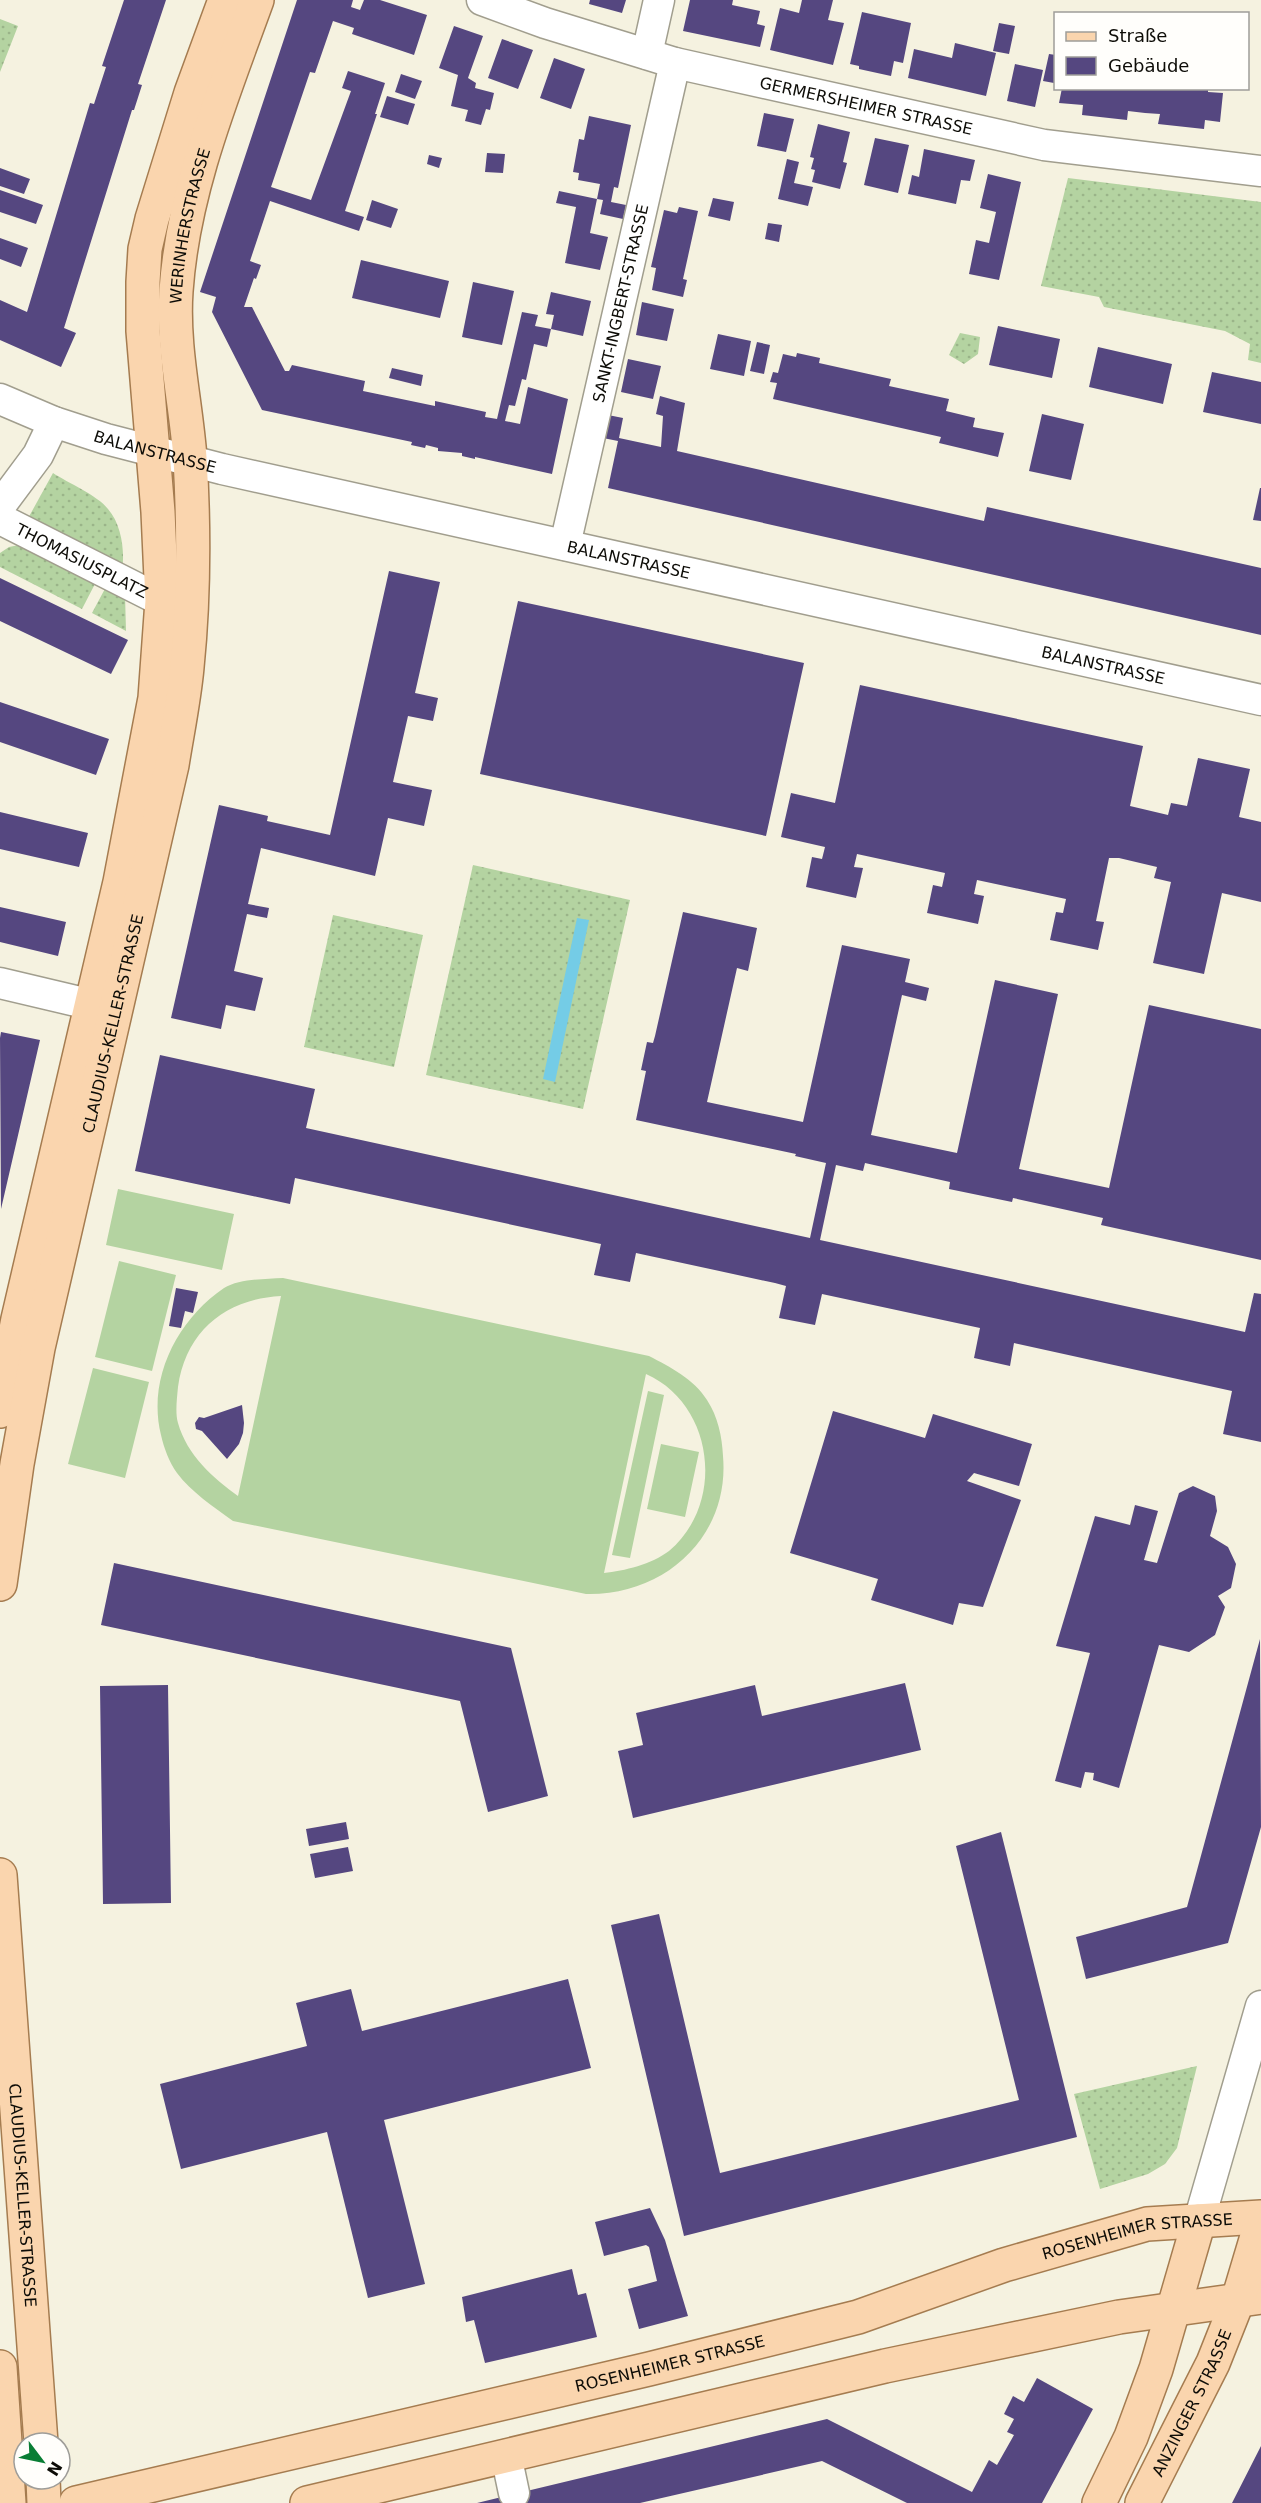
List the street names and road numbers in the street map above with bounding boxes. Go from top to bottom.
street label: GERMERSHEIMER STRASSE [758,73,975,138]
street label: WERINHERSTRASSE [166,146,214,304]
street label: SANKT-INGBERT-STRASSE [588,202,652,404]
street label: BALANSTRASSE [91,426,218,477]
street label: THOMASIUSPLATZ [12,519,151,602]
street label: BALANSTRASSE [565,537,692,582]
street label: BALANSTRASSE [1040,642,1167,688]
street label: CLAUDIUS-KELLER-STRASSE [78,912,147,1135]
street label: CLAUDIUS-KELLER-STRASSE [6,2083,41,2308]
street label: ROSENHEIMER STRASSE [1040,2209,1233,2263]
street label: ANZINGER STRASSE [1148,2326,1235,2479]
street label: ROSENHEIMER STRASSE [573,2331,767,2396]

